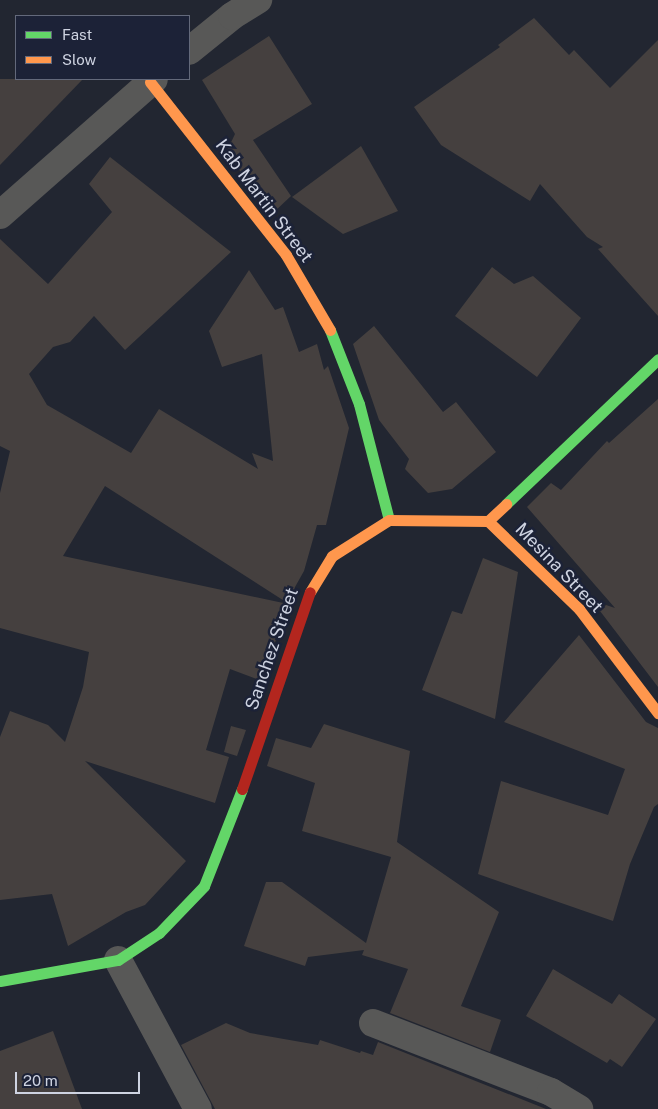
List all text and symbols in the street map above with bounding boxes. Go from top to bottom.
legend [15,15,190,80]
text: Fast [62,26,92,43]
text: Slow [62,51,96,68]
street label: Kab Martin Street [211,135,317,267]
street label: Mesina Street [511,518,607,618]
street label: Sanchez Street [241,585,303,713]
scale bar [18,1062,142,1094]
text: 20 m [23,1072,58,1089]

